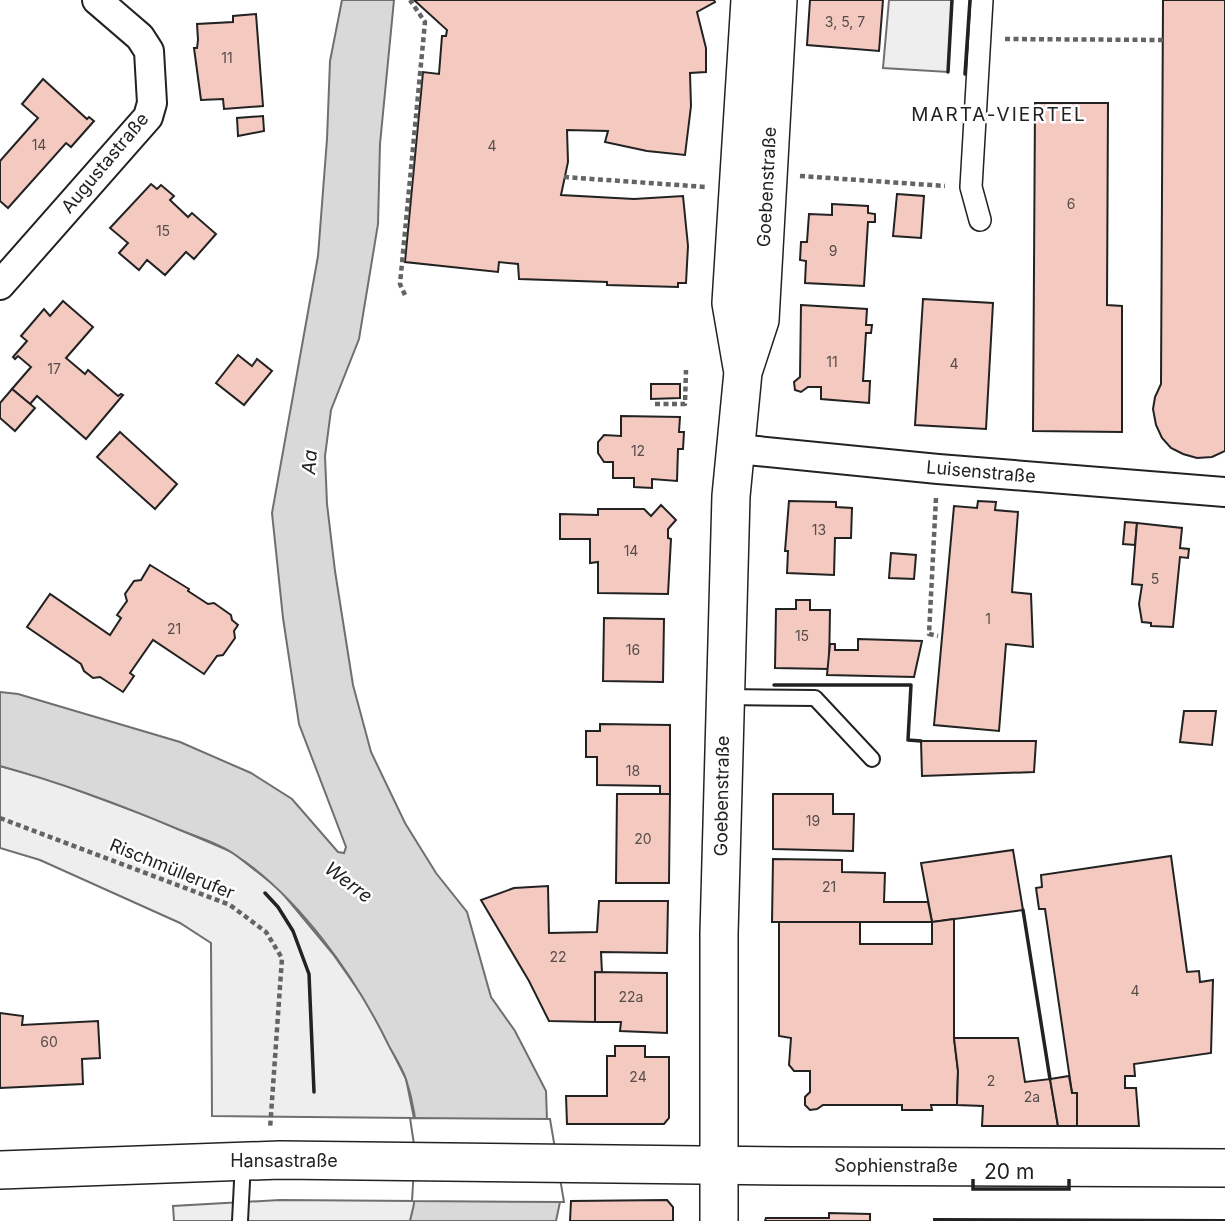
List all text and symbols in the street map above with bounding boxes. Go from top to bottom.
house number: 3, 5, 7 [825,13,865,30]
house number: 11 [221,49,233,66]
district label: MARTA-VIERTEL [911,103,1087,126]
street label: Augustastraße [57,108,153,217]
street label: Goebenstraße [753,126,780,248]
house number: 14 [32,136,46,153]
house number: 4 [487,137,497,154]
house number: 6 [1067,195,1075,212]
house number: 15 [156,222,170,239]
house number: 9 [829,242,837,259]
house number: 11 [826,353,838,370]
house number: 4 [949,355,959,372]
house number: 17 [47,360,61,377]
house number: 12 [631,442,645,459]
water label: Aa [297,448,322,476]
street label: Luisenstraße [926,456,1037,487]
house number: 13 [812,521,826,538]
house number: 14 [624,542,638,559]
house number: 5 [1151,570,1159,587]
house number: 1 [985,610,991,627]
house number: 21 [167,620,181,637]
house number: 15 [795,627,809,644]
house number: 16 [626,641,640,658]
street label: Goebenstraße [710,735,733,857]
house number: 18 [626,762,640,779]
house number: 19 [806,812,820,829]
house number: 20 [634,830,652,847]
street label: Rischmüllerufer [107,834,238,903]
water label: Werre [320,857,377,908]
house number: 21 [822,878,836,895]
house number: 22 [549,948,567,965]
house number: 4 [1130,982,1140,999]
house number: 22a [619,988,643,1005]
house number: 60 [40,1033,58,1050]
house number: 24 [629,1068,647,1085]
house number: 2 [987,1072,995,1089]
house number: 2a [1024,1088,1040,1105]
scale bar [973,1148,1069,1192]
street label: Hansastraße [230,1150,338,1171]
street label: Sophienstraße [834,1155,958,1176]
text: 20 m [984,1159,1034,1184]

